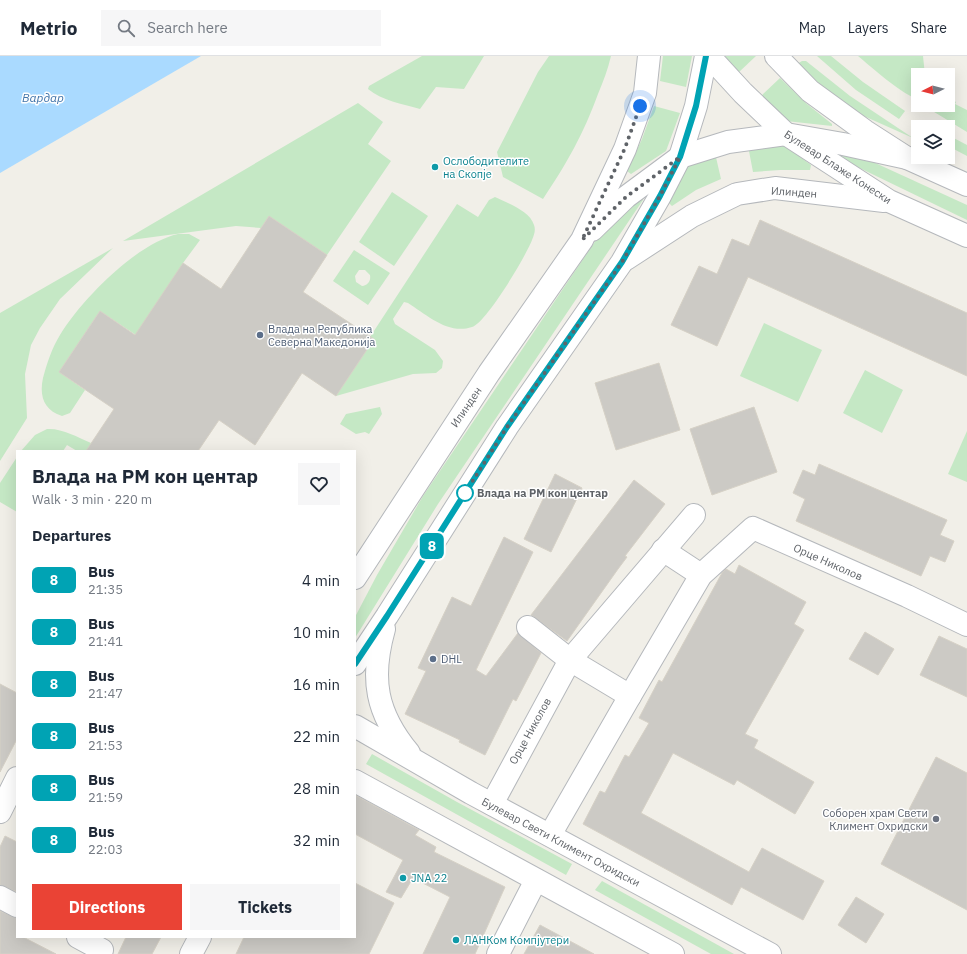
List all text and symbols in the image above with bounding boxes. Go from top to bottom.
search box [101,10,381,46]
text: Metrio [20,16,77,40]
icon: search [115,17,137,39]
text: Search here [147,18,228,37]
text: Map [799,19,826,37]
text: Layers [848,19,889,37]
text: Share [911,19,947,37]
north arrow [911,68,955,112]
map controls [911,68,955,164]
water label: Вардар [22,90,64,105]
your location [630,96,650,116]
button: layers [911,120,955,164]
street label: Булевар Блаже Конески [782,127,894,207]
place label: Ослободителите на Скопје [443,154,529,181]
marker: Ослободителите на Скопје [430,162,440,172]
street label: Илинден [771,183,817,201]
place label: Влада на Република Северна Македонија [268,322,375,349]
marker: Влада на Република Северна Македонија [255,330,265,340]
street label: Илинден [447,384,485,430]
button: heart [298,463,340,505]
text: Влада на РМ кон центар [32,464,258,488]
marker: Влада на РМ кон центар [456,484,474,502]
place label: Влада на РМ кон центар [477,486,608,500]
text: Walk · 3 min · 220 m [32,491,152,508]
text: Departures [32,526,111,545]
line badge: 8 [419,533,445,559]
text: 8 [428,537,436,555]
street label: Орце Николов [791,541,865,583]
text: Bus [88,562,115,581]
text: 8 [50,571,58,589]
text: 4 min [302,571,340,590]
text: 21:35 [88,581,123,598]
text: Bus [88,614,115,633]
text: 8 [50,623,58,641]
text: 10 min [293,623,340,642]
text: 21:41 [88,633,123,650]
place label: DHL [441,652,462,666]
marker: DHL [428,654,438,664]
text: Bus [88,666,115,685]
text: 8 [50,675,58,693]
text: 16 min [293,675,340,694]
text: 21:47 [88,685,123,702]
street label: Орце Николов [506,695,554,767]
text: Bus [88,718,115,737]
text: 8 [50,727,58,745]
text: 22 min [293,727,340,746]
text: 21:53 [88,737,123,754]
text: Bus [88,770,115,789]
text: 8 [50,779,58,797]
text: 28 min [293,779,340,798]
text: 21:59 [88,789,123,806]
street label: Булевар Свети Климент Охридски [479,794,643,890]
place label: Соборен храм Свети Климент Охридски [822,806,928,833]
marker: Соборен храм Свети Климент Охридски [931,814,941,824]
text: Bus [88,822,115,841]
text: 8 [50,831,58,849]
text: 32 min [293,831,340,850]
text: 22:03 [88,841,123,858]
place label: JNA 22 [411,871,447,885]
marker: JNA 22 [398,873,408,883]
button: Directions [32,884,182,930]
button: Tickets [190,884,340,930]
place label: ЛАНКом Компјутери [464,933,569,947]
marker: ЛАНКом Компјутери [451,935,461,945]

